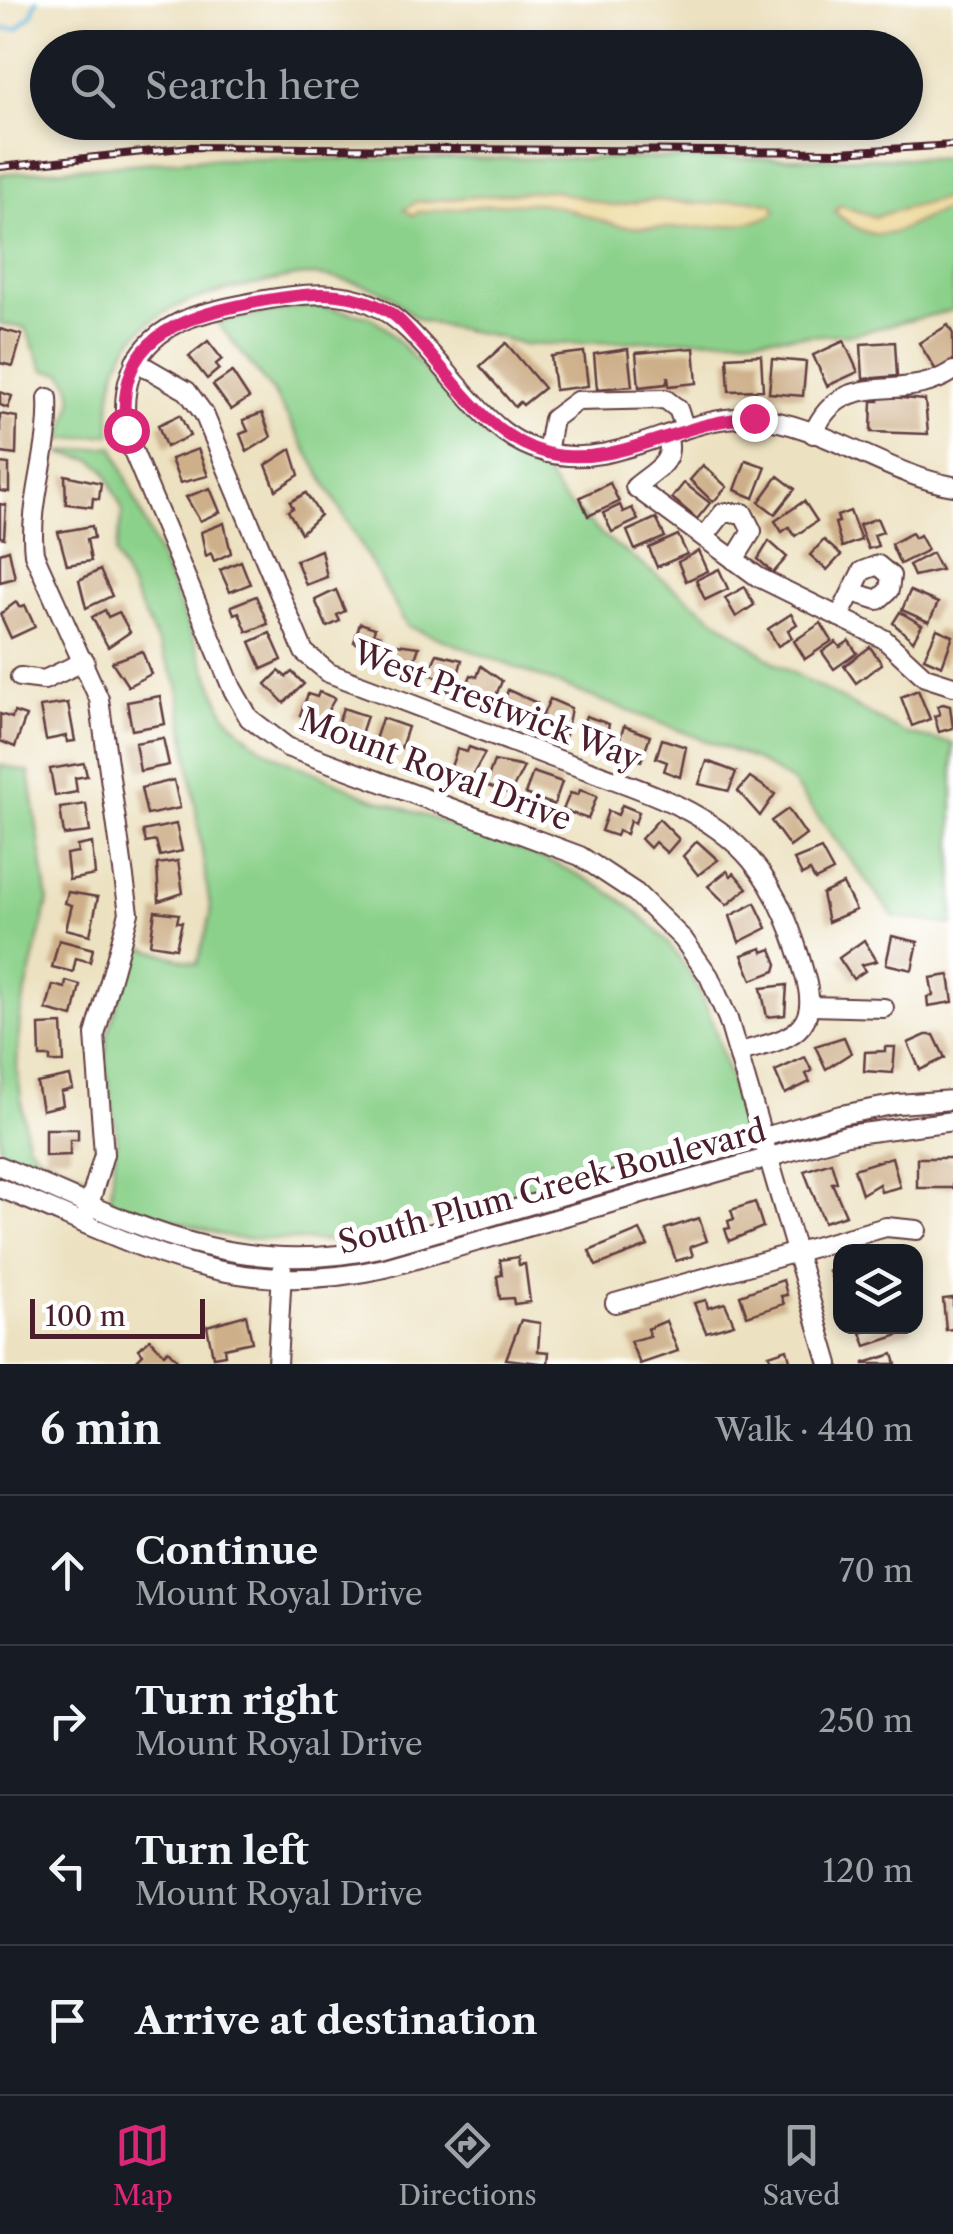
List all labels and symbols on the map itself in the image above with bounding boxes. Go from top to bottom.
route end [732,396,778,442]
route start [104,408,150,454]
street label: West Prestwick Way [347,632,648,778]
street label: Mount Royal Drive [295,699,577,839]
street label: South Plum Creek Boulevard [334,1110,770,1262]
scale bar [30,1294,205,1338]

